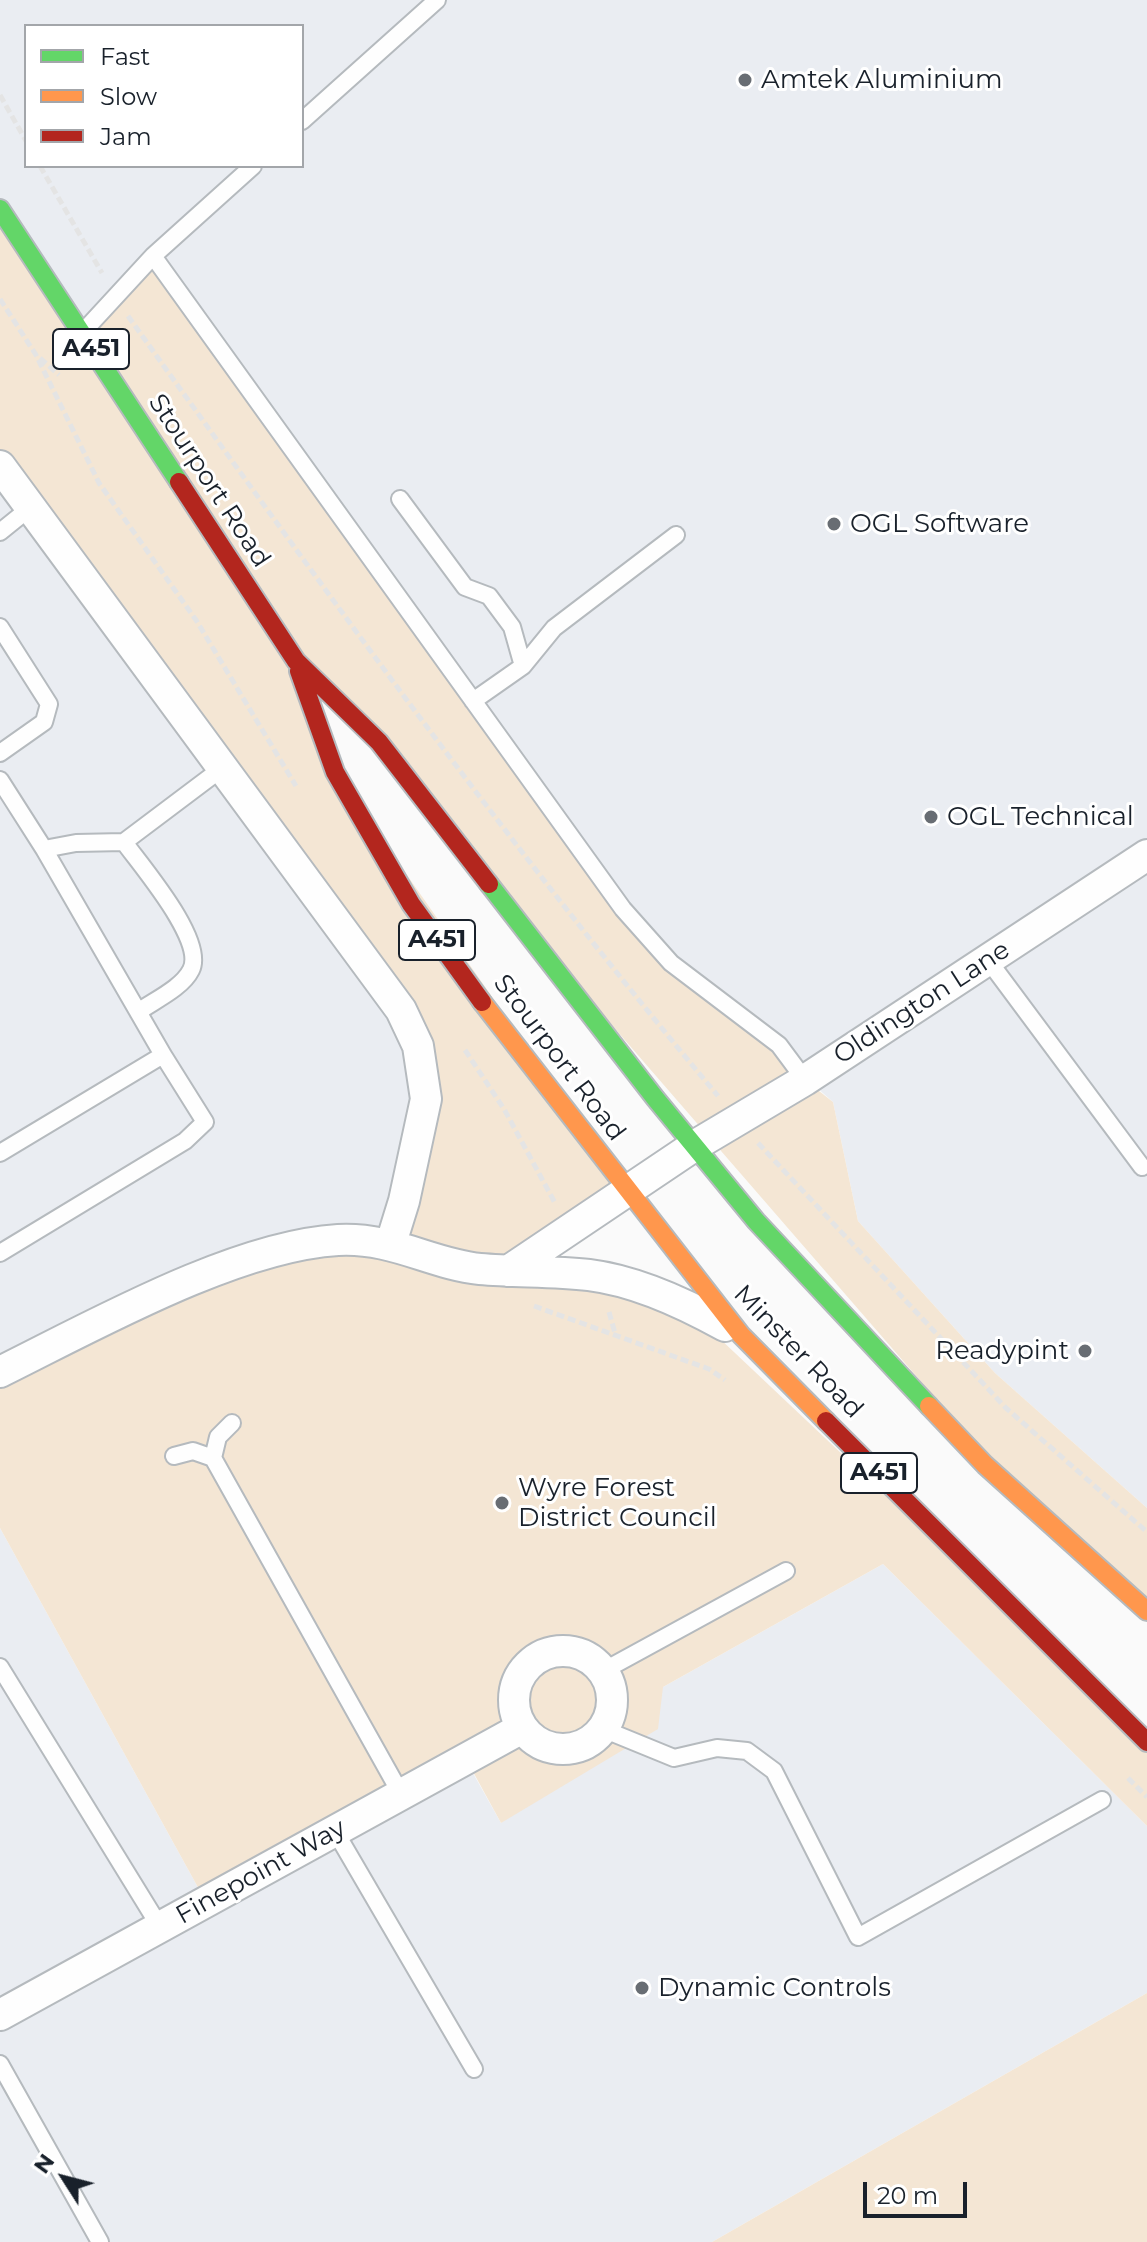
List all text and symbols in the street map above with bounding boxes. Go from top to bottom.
legend [24,24,304,168]
text: Fast [100,42,150,71]
place label: Amtek Aluminium [761,64,1003,96]
marker: Amtek Aluminium [736,71,754,89]
text: Slow [100,82,157,111]
text: Jam [100,122,152,151]
road number: A451 [53,329,129,369]
street label: Stourport Road [141,389,277,573]
place label: OGL Software [850,508,1029,540]
marker: OGL Software [825,515,843,533]
place label: OGL Technical [947,801,1134,833]
marker: OGL Technical [922,808,940,826]
road number: A451 [399,920,475,960]
street label: Oldington Lane [828,934,1016,1072]
street label: Stourport Road [486,969,632,1147]
street label: Minster Road [727,1279,869,1425]
place label: Readypint [935,1335,1069,1367]
marker: Readypint [1076,1342,1094,1360]
road number: A451 [841,1453,917,1493]
place label: Wyre Forest District Council [518,1472,717,1534]
marker: Wyre Forest District Council [493,1494,511,1512]
street label: Finepoint Way [171,1813,351,1931]
place label: Dynamic Controls [658,1972,891,2004]
marker: Dynamic Controls [633,1979,651,1997]
north arrow [24,2138,104,2218]
text: N [28,2148,60,2179]
scale bar [867,2166,971,2216]
text: 20 m [877,2181,938,2210]

